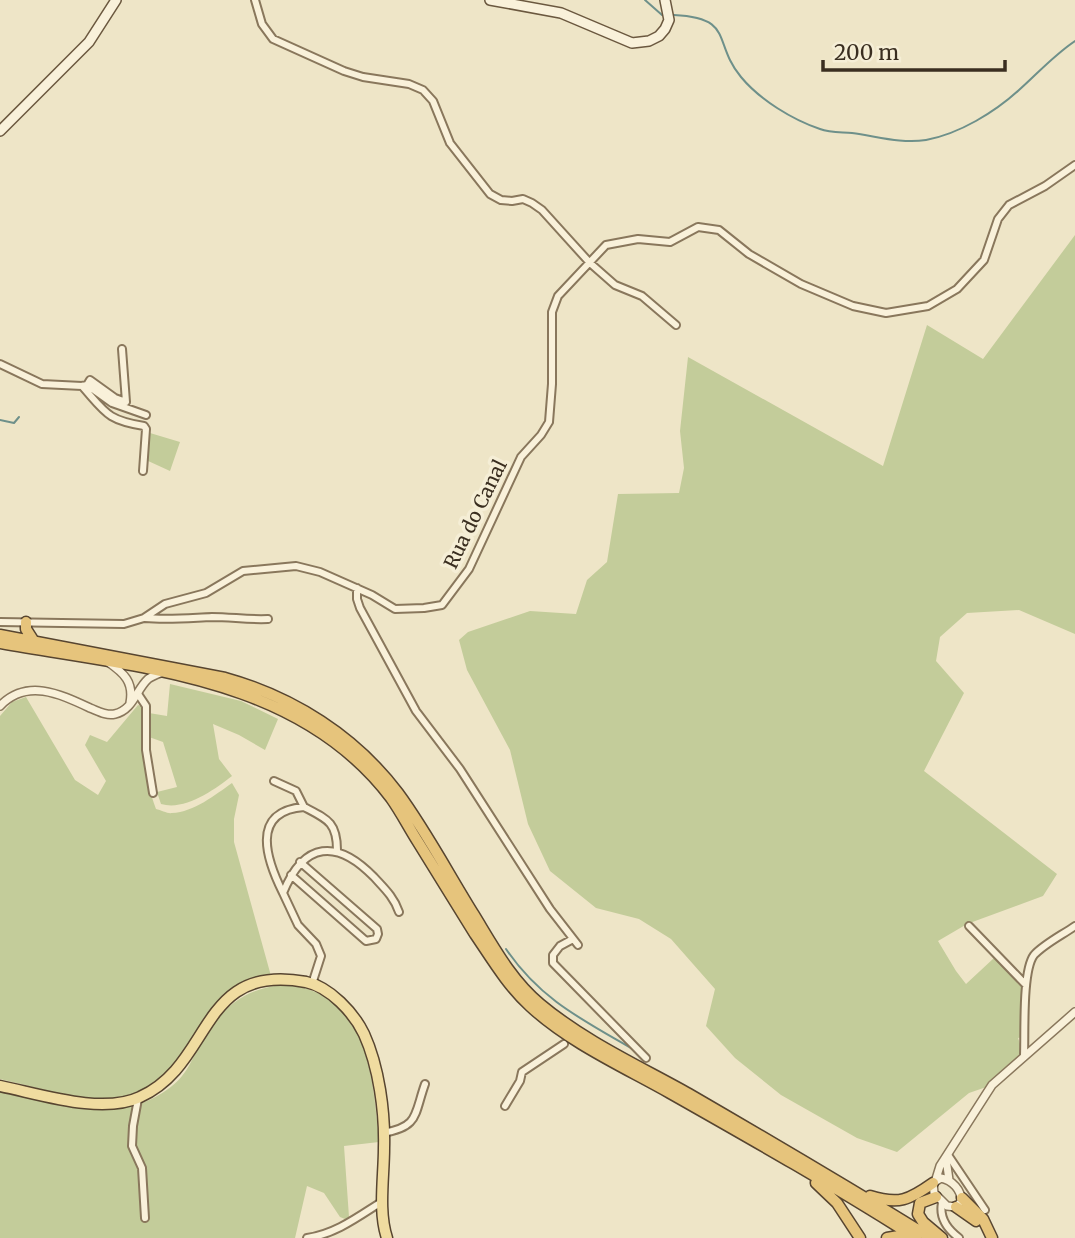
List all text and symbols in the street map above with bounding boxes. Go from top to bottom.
scale bar [823,28,1005,72]
text: 200 m [834,39,899,66]
street label: Rua do Canal [438,456,512,572]

